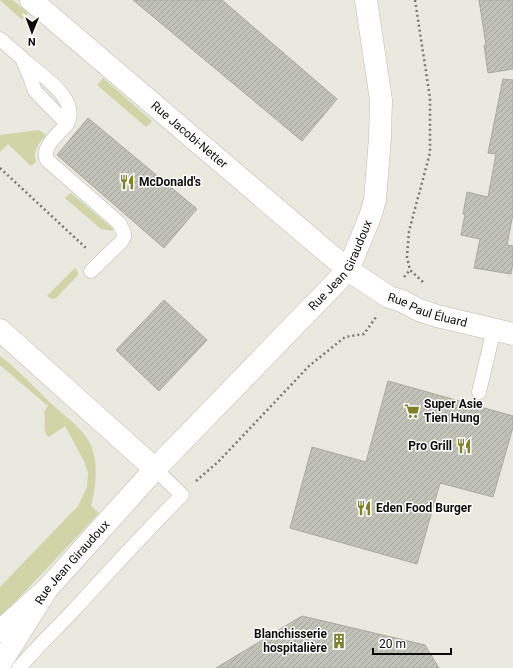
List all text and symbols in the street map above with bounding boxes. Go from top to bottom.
north arrow [12,12,52,52]
text: N [28,35,36,48]
street label: Rue Jacobi-Netter [148,98,230,171]
restaurant icon: McDonald's [118,173,136,191]
place label: McDonald's [139,175,201,189]
street label: Rue Jean Giraudoux [306,218,375,313]
street label: Rue Paul Éluard [386,290,469,330]
place label: Super Asie Tien Hung [424,397,483,425]
supermarket icon: Super Asie Tien Hung [403,402,421,420]
restaurant icon: Pro Grill [455,437,473,455]
place label: Pro Grill [408,439,452,453]
restaurant icon: Eden Food Burger [355,499,373,517]
place label: Eden Food Burger [376,501,472,515]
street label: Rue Jean Giraudoux [32,517,112,607]
place label: Blanchisserie hospitalière [254,627,328,655]
scale bar [373,630,451,656]
building icon: Blanchisserie hospitalière [330,632,348,650]
text: 20 m [379,637,406,651]

